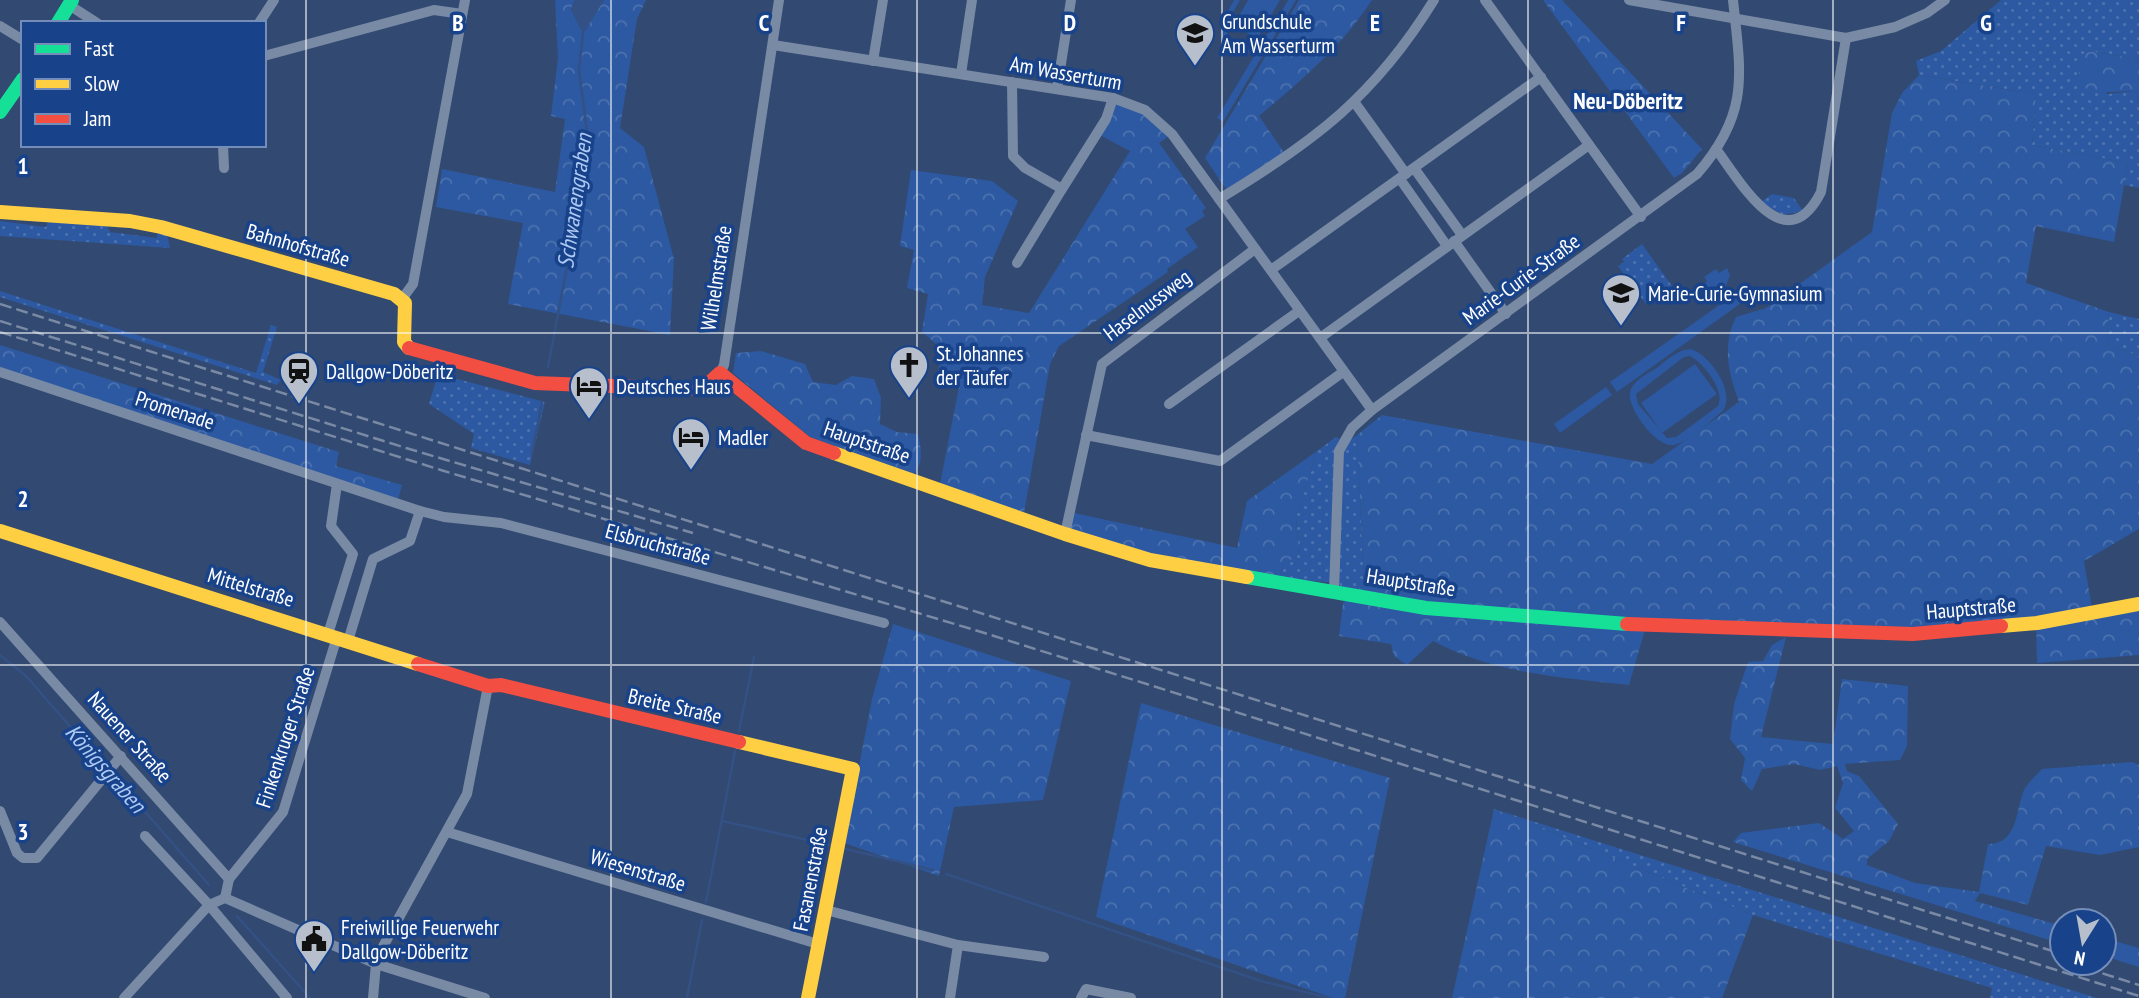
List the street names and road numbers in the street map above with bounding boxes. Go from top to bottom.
street label: Am Wasserturm [1008,50,1124,96]
street label: Bahnhofstraße [243,217,353,273]
street label: Wilhelmstraße [694,224,738,332]
street label: Marie-Curie-Straße [1457,227,1585,331]
street label: Haselnussweg [1098,263,1196,347]
street label: Promenade [132,385,218,435]
street label: Hauptstraße [820,415,914,469]
street label: Elsbruchstraße [603,517,713,571]
street label: Mittelstraße [205,561,297,613]
street label: Hauptstraße [1365,562,1457,602]
street label: Hauptstraße [1925,591,2017,625]
street label: Finkenkruger Straße [249,663,321,811]
street label: Breite Straße [625,682,725,730]
street label: Nauener Straße [82,686,178,788]
street label: Fasanenstraße [787,825,833,933]
street label: Wiesenstraße [587,843,689,897]

